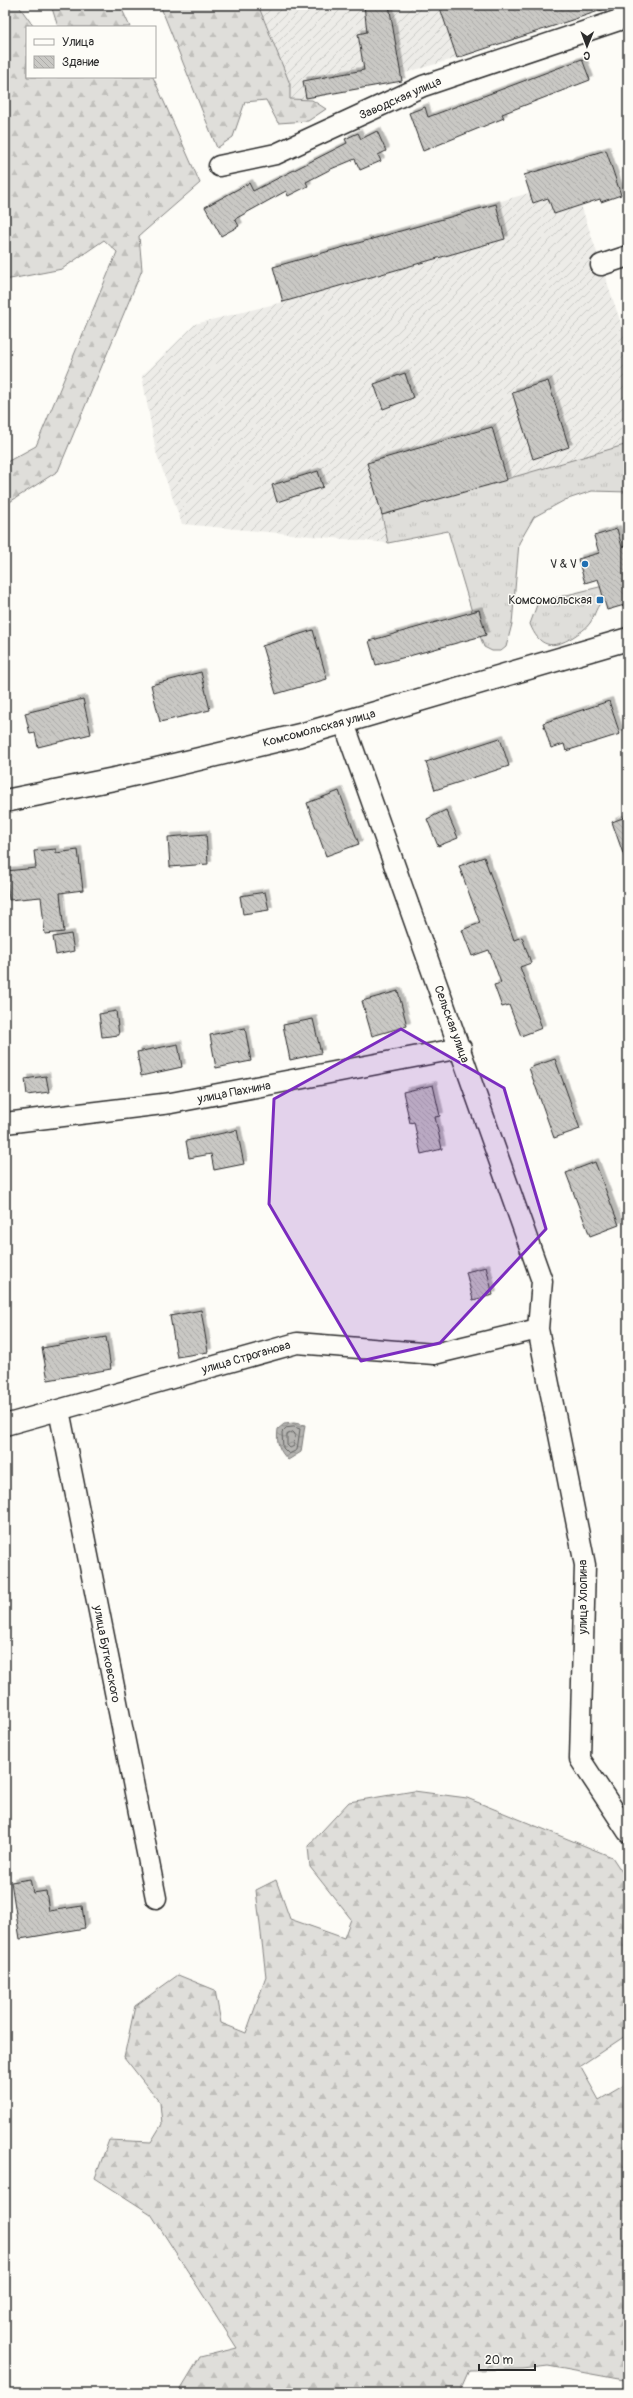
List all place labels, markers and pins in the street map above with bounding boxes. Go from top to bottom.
place label: V & V [550,557,577,572]
marker: V & V [580,559,590,569]
place label: Комсомольская [509,593,592,608]
marker: Комсомольская [595,595,605,605]

